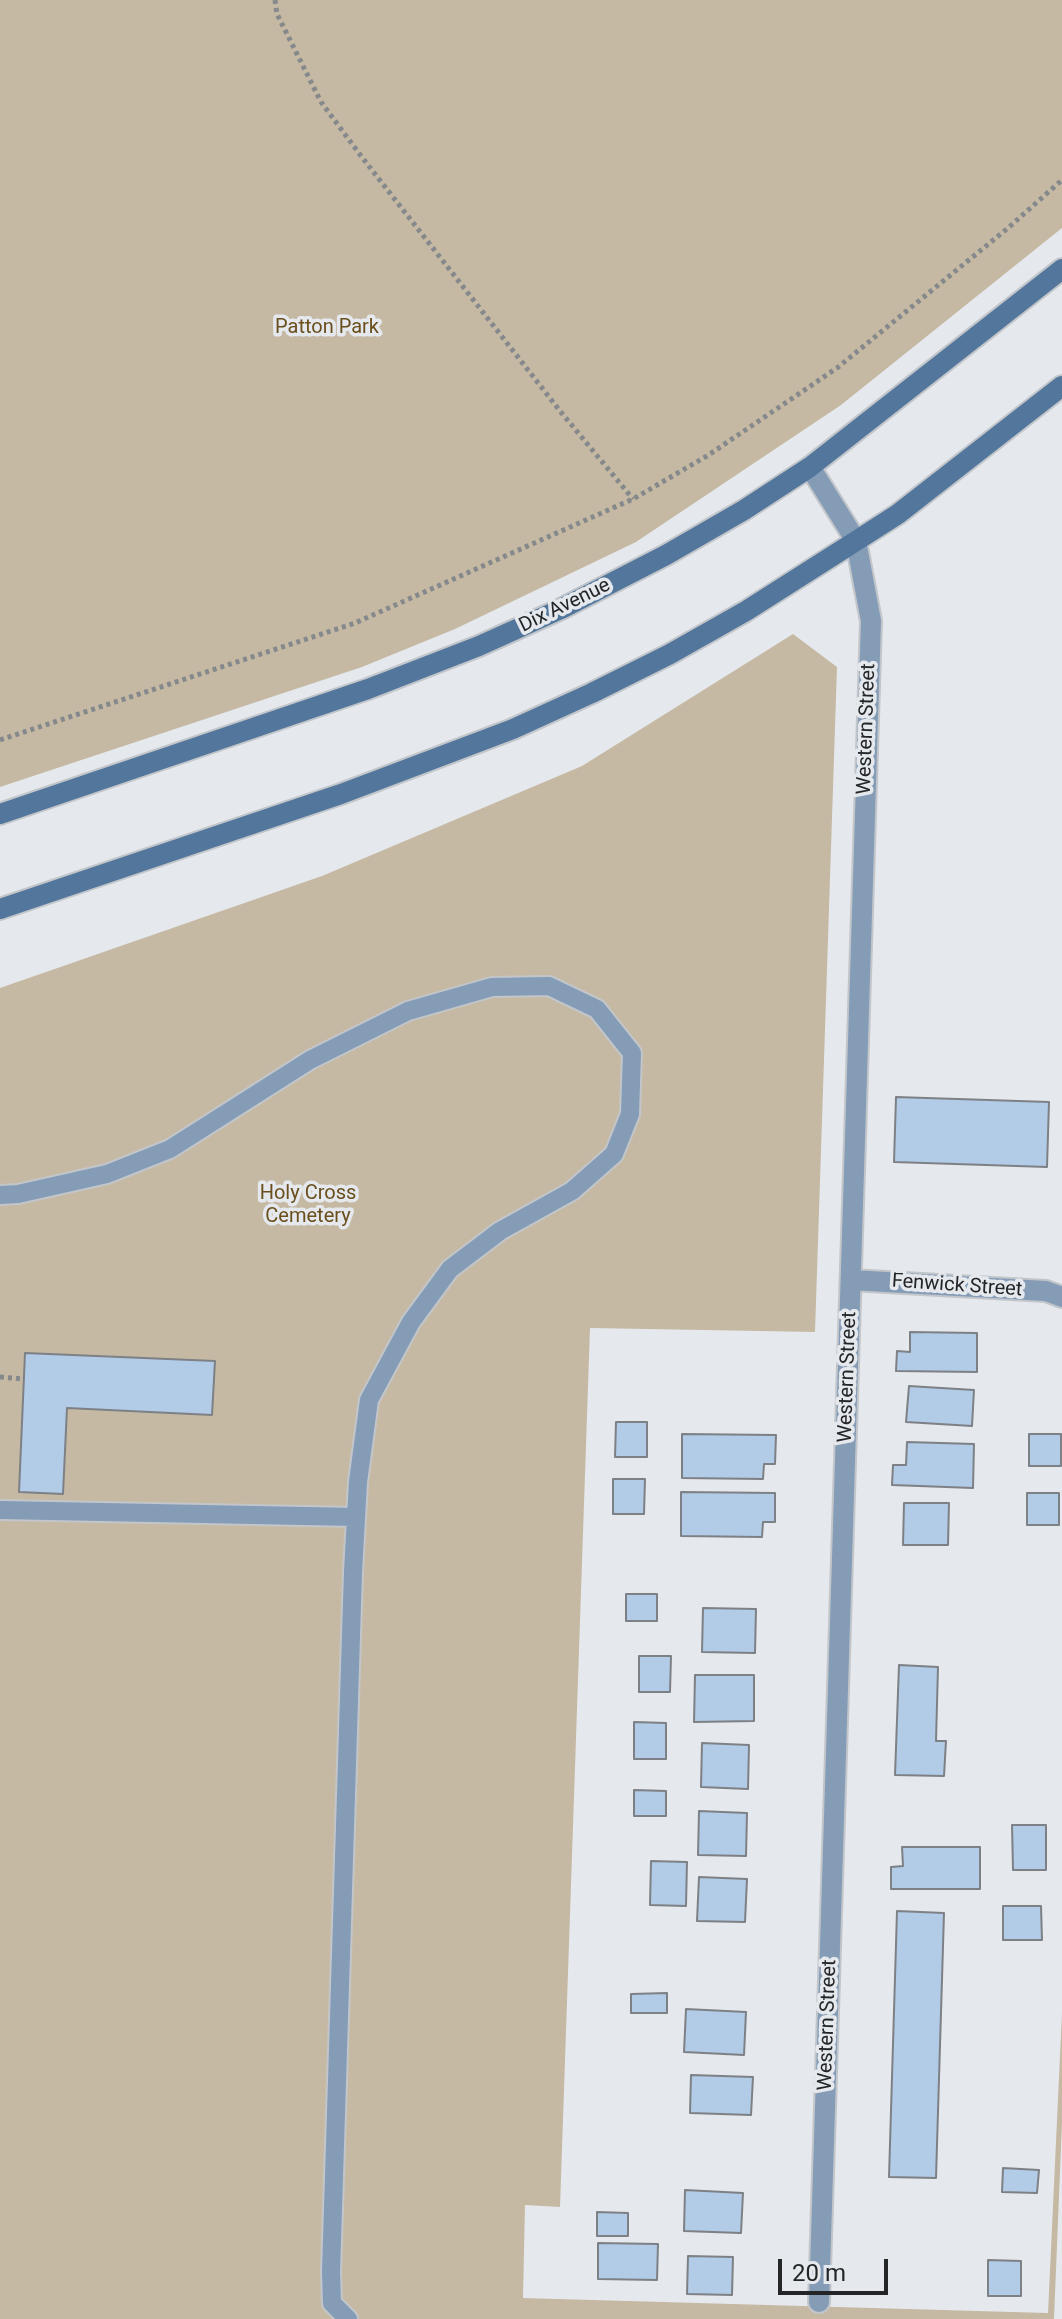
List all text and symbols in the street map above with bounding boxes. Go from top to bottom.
park label: Patton Park [275,316,379,340]
street label: Dix Avenue [516,574,614,638]
street label: Western Street [853,663,881,795]
park label: Holy Cross Cemetery [260,1182,356,1229]
street label: Fenwick Street [891,1269,1023,1303]
street label: Western Street [834,1311,862,1443]
street label: Western Street [814,1959,842,2091]
scale bar [782,2243,892,2293]
text: 20 m [792,2259,846,2287]

